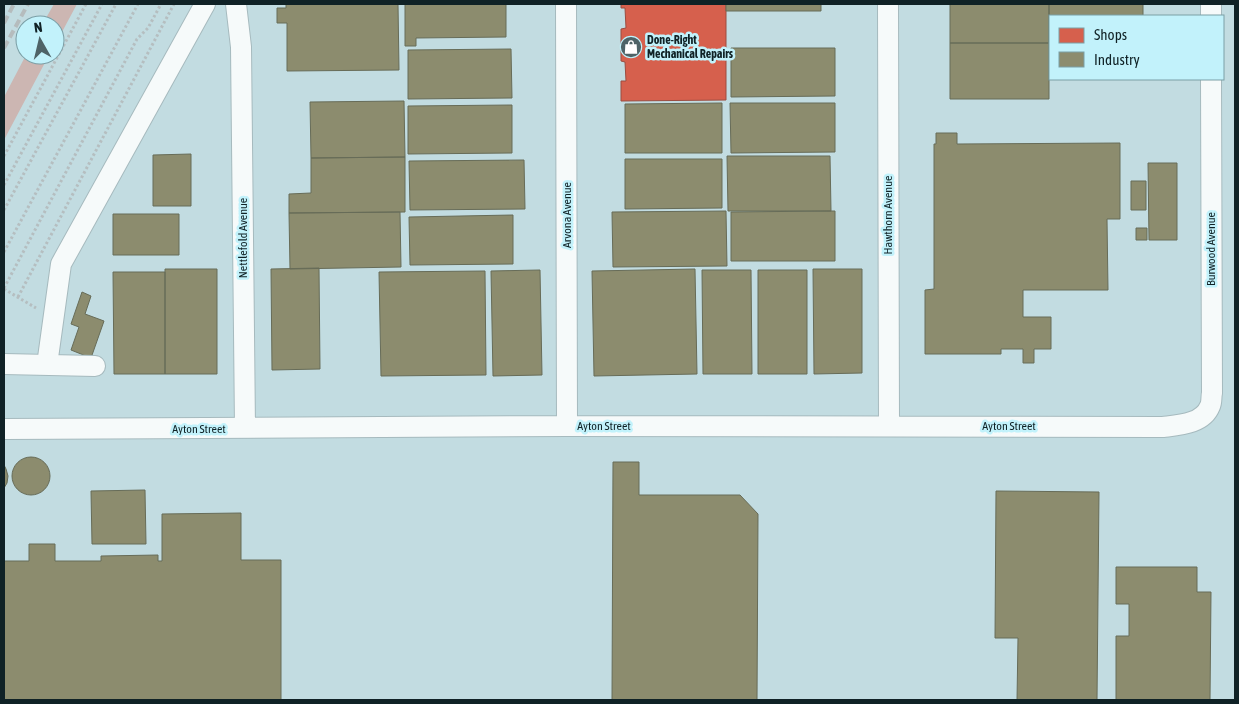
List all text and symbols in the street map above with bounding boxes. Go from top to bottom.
north arrow [15,15,65,65]
legend [1049,15,1224,80]
text: N [33,19,43,36]
text: Shops [1094,26,1127,43]
place label: Done-Right Mechanical Repairs [647,33,734,61]
shop icon: Done-Right Mechanical Repairs [619,35,643,59]
text: Industry [1094,51,1140,68]
street label: Hawthorn Avenue [881,176,895,254]
street label: Arvona Avenue [560,182,574,248]
street label: Nettlefold Avenue [236,198,250,278]
street label: Burwood Avenue [1204,212,1218,286]
street label: Ayton Street [577,419,631,433]
street label: Ayton Street [982,419,1036,433]
street label: Ayton Street [172,422,226,436]

